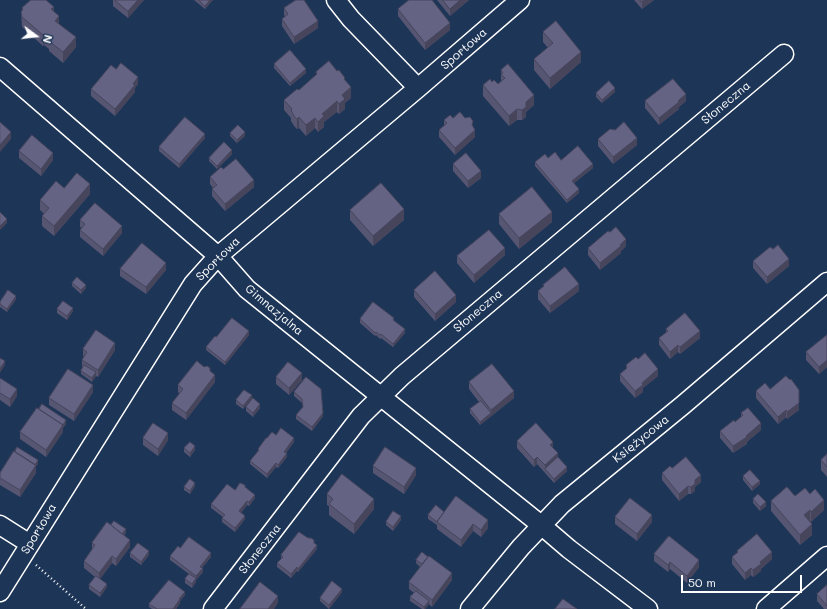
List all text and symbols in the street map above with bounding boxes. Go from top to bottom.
north arrow [16,16,56,56]
street label: Sportowa [438,25,490,73]
text: N [40,33,56,45]
street label: Słoneczna [699,78,753,128]
street label: Sportowa [193,234,243,284]
street label: Gimnazjalna [242,281,306,339]
street label: Słoneczna [451,286,505,336]
street label: Księżycowa [610,412,672,466]
street label: Sportowa [18,501,60,557]
street label: Słoneczna [236,521,284,577]
scale bar [683,567,804,593]
text: 50 m [688,574,716,590]

